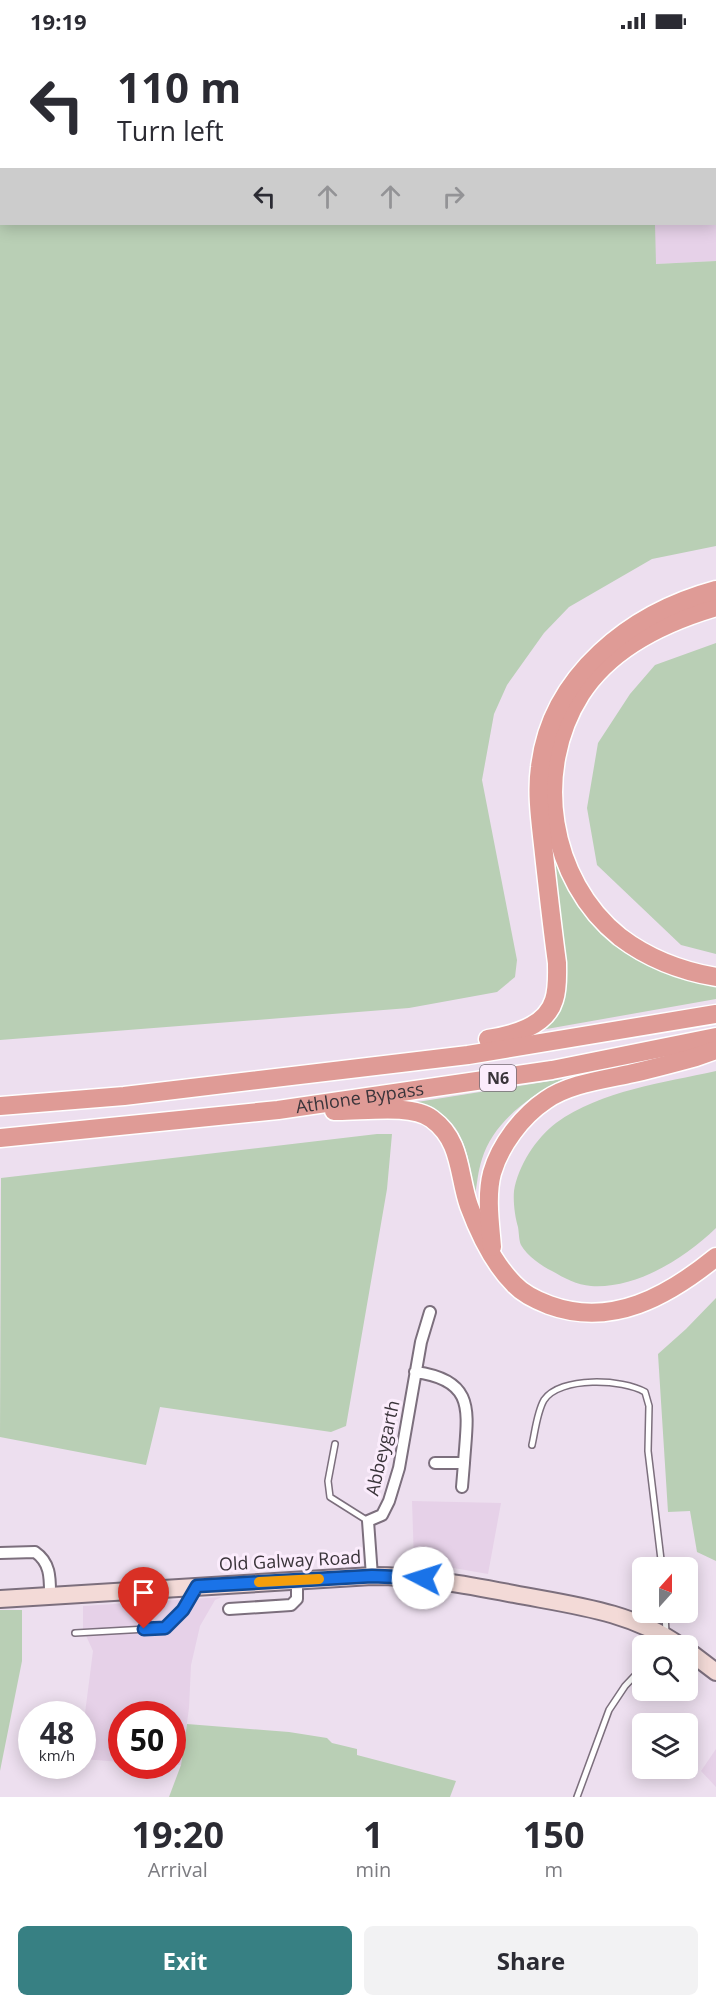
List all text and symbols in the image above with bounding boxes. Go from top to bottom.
text: 19:19 [30,6,87,36]
text: 110 m [117,58,241,115]
icon: left [18,66,96,144]
text: Turn left [117,112,224,149]
icon: left [248,180,281,213]
icon: ahead [311,180,344,213]
icon: ahead [374,180,407,213]
icon: right [437,180,470,213]
road number: N6 [480,1065,516,1091]
street label: Athlone Bypass [294,1076,425,1118]
street label: Abbeygarth [359,1398,405,1498]
street label: Old Galway Road [218,1544,362,1576]
position arrow [391,1546,455,1610]
north arrow [632,1557,698,1623]
map controls [632,1557,698,1779]
pin [118,1567,169,1629]
icon: arrive [127,1576,160,1609]
button: search [632,1635,698,1701]
speed limit sign: 50 [108,1701,186,1779]
text: 48 [40,1712,74,1753]
button: layers [632,1713,698,1779]
text: km/h [39,1745,75,1765]
text: 19:20 [131,1810,224,1859]
text: 1 [363,1810,384,1859]
text: 150 [523,1810,585,1859]
text: Arrival [148,1856,208,1883]
text: min [355,1856,391,1883]
text: m [544,1856,563,1883]
button: Exit [18,1926,352,1995]
button: Share [364,1926,698,1995]

